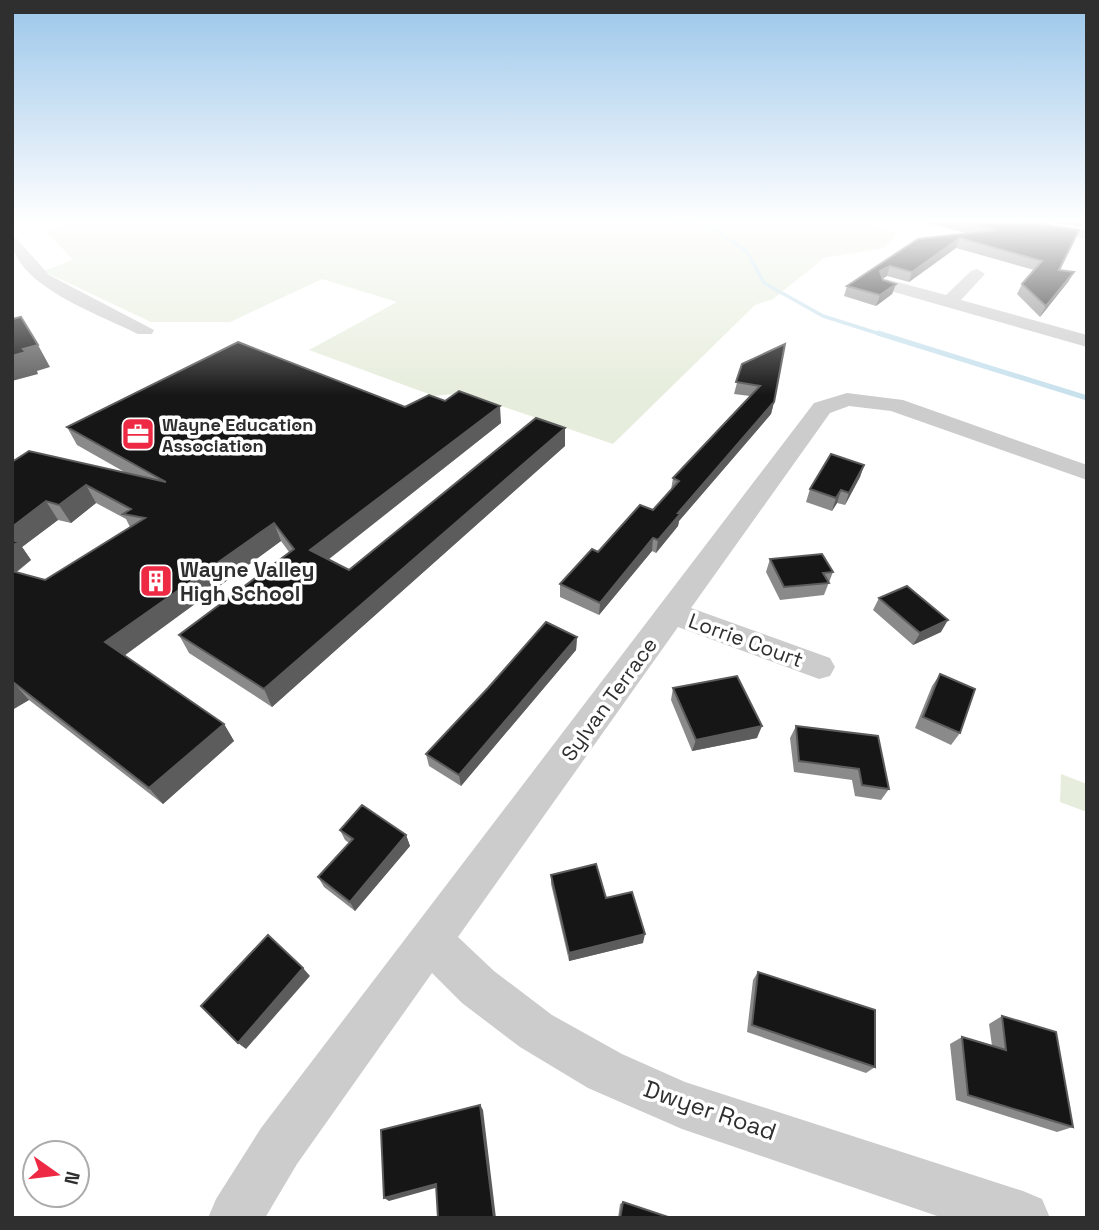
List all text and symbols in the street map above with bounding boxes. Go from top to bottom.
place label: Wayne Education Association [162,413,313,457]
office icon: Wayne Education Association [119,415,157,453]
place label: Wayne Valley High School [180,556,314,607]
building icon: Wayne Valley High School [137,562,175,600]
street label: Lorrie Court [685,607,807,673]
street label: Sylvan Terrace [555,632,663,766]
street label: Dwyer Road [640,1073,780,1147]
north arrow [21,1139,91,1209]
text: N [58,1169,86,1187]

